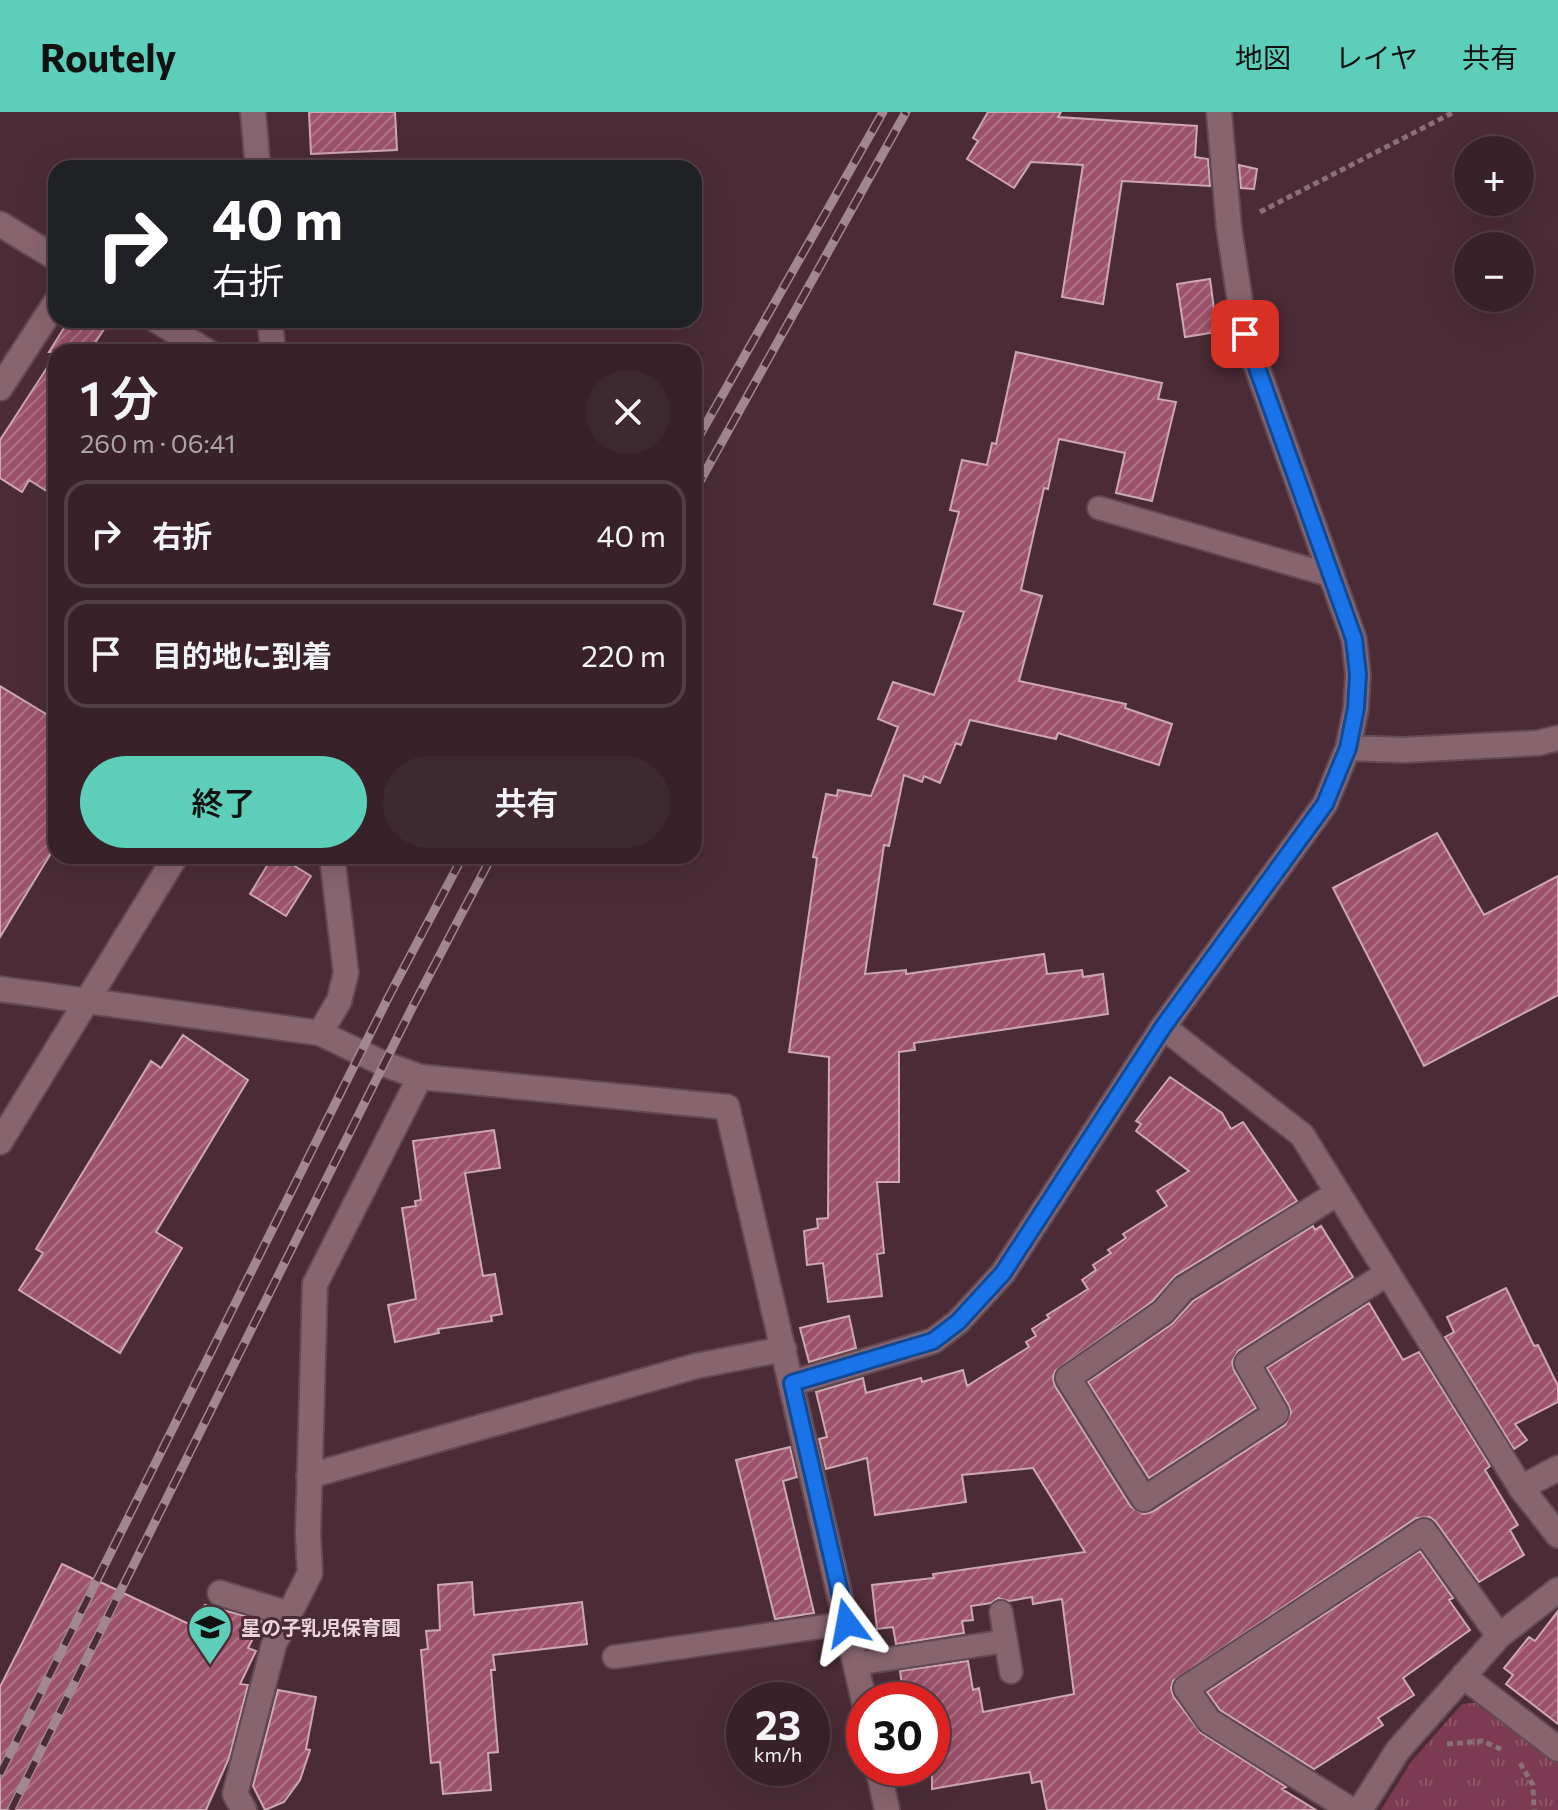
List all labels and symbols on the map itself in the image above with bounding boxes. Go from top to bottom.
pin [1211,300,1279,368]
position arrow [805,1581,889,1665]
school or university icon: 星の子乳児保育園 [186,1603,234,1666]
place label: 星の子乳児保育園 [241,1615,401,1639]
speed limit sign: 30 [846,1682,950,1786]

